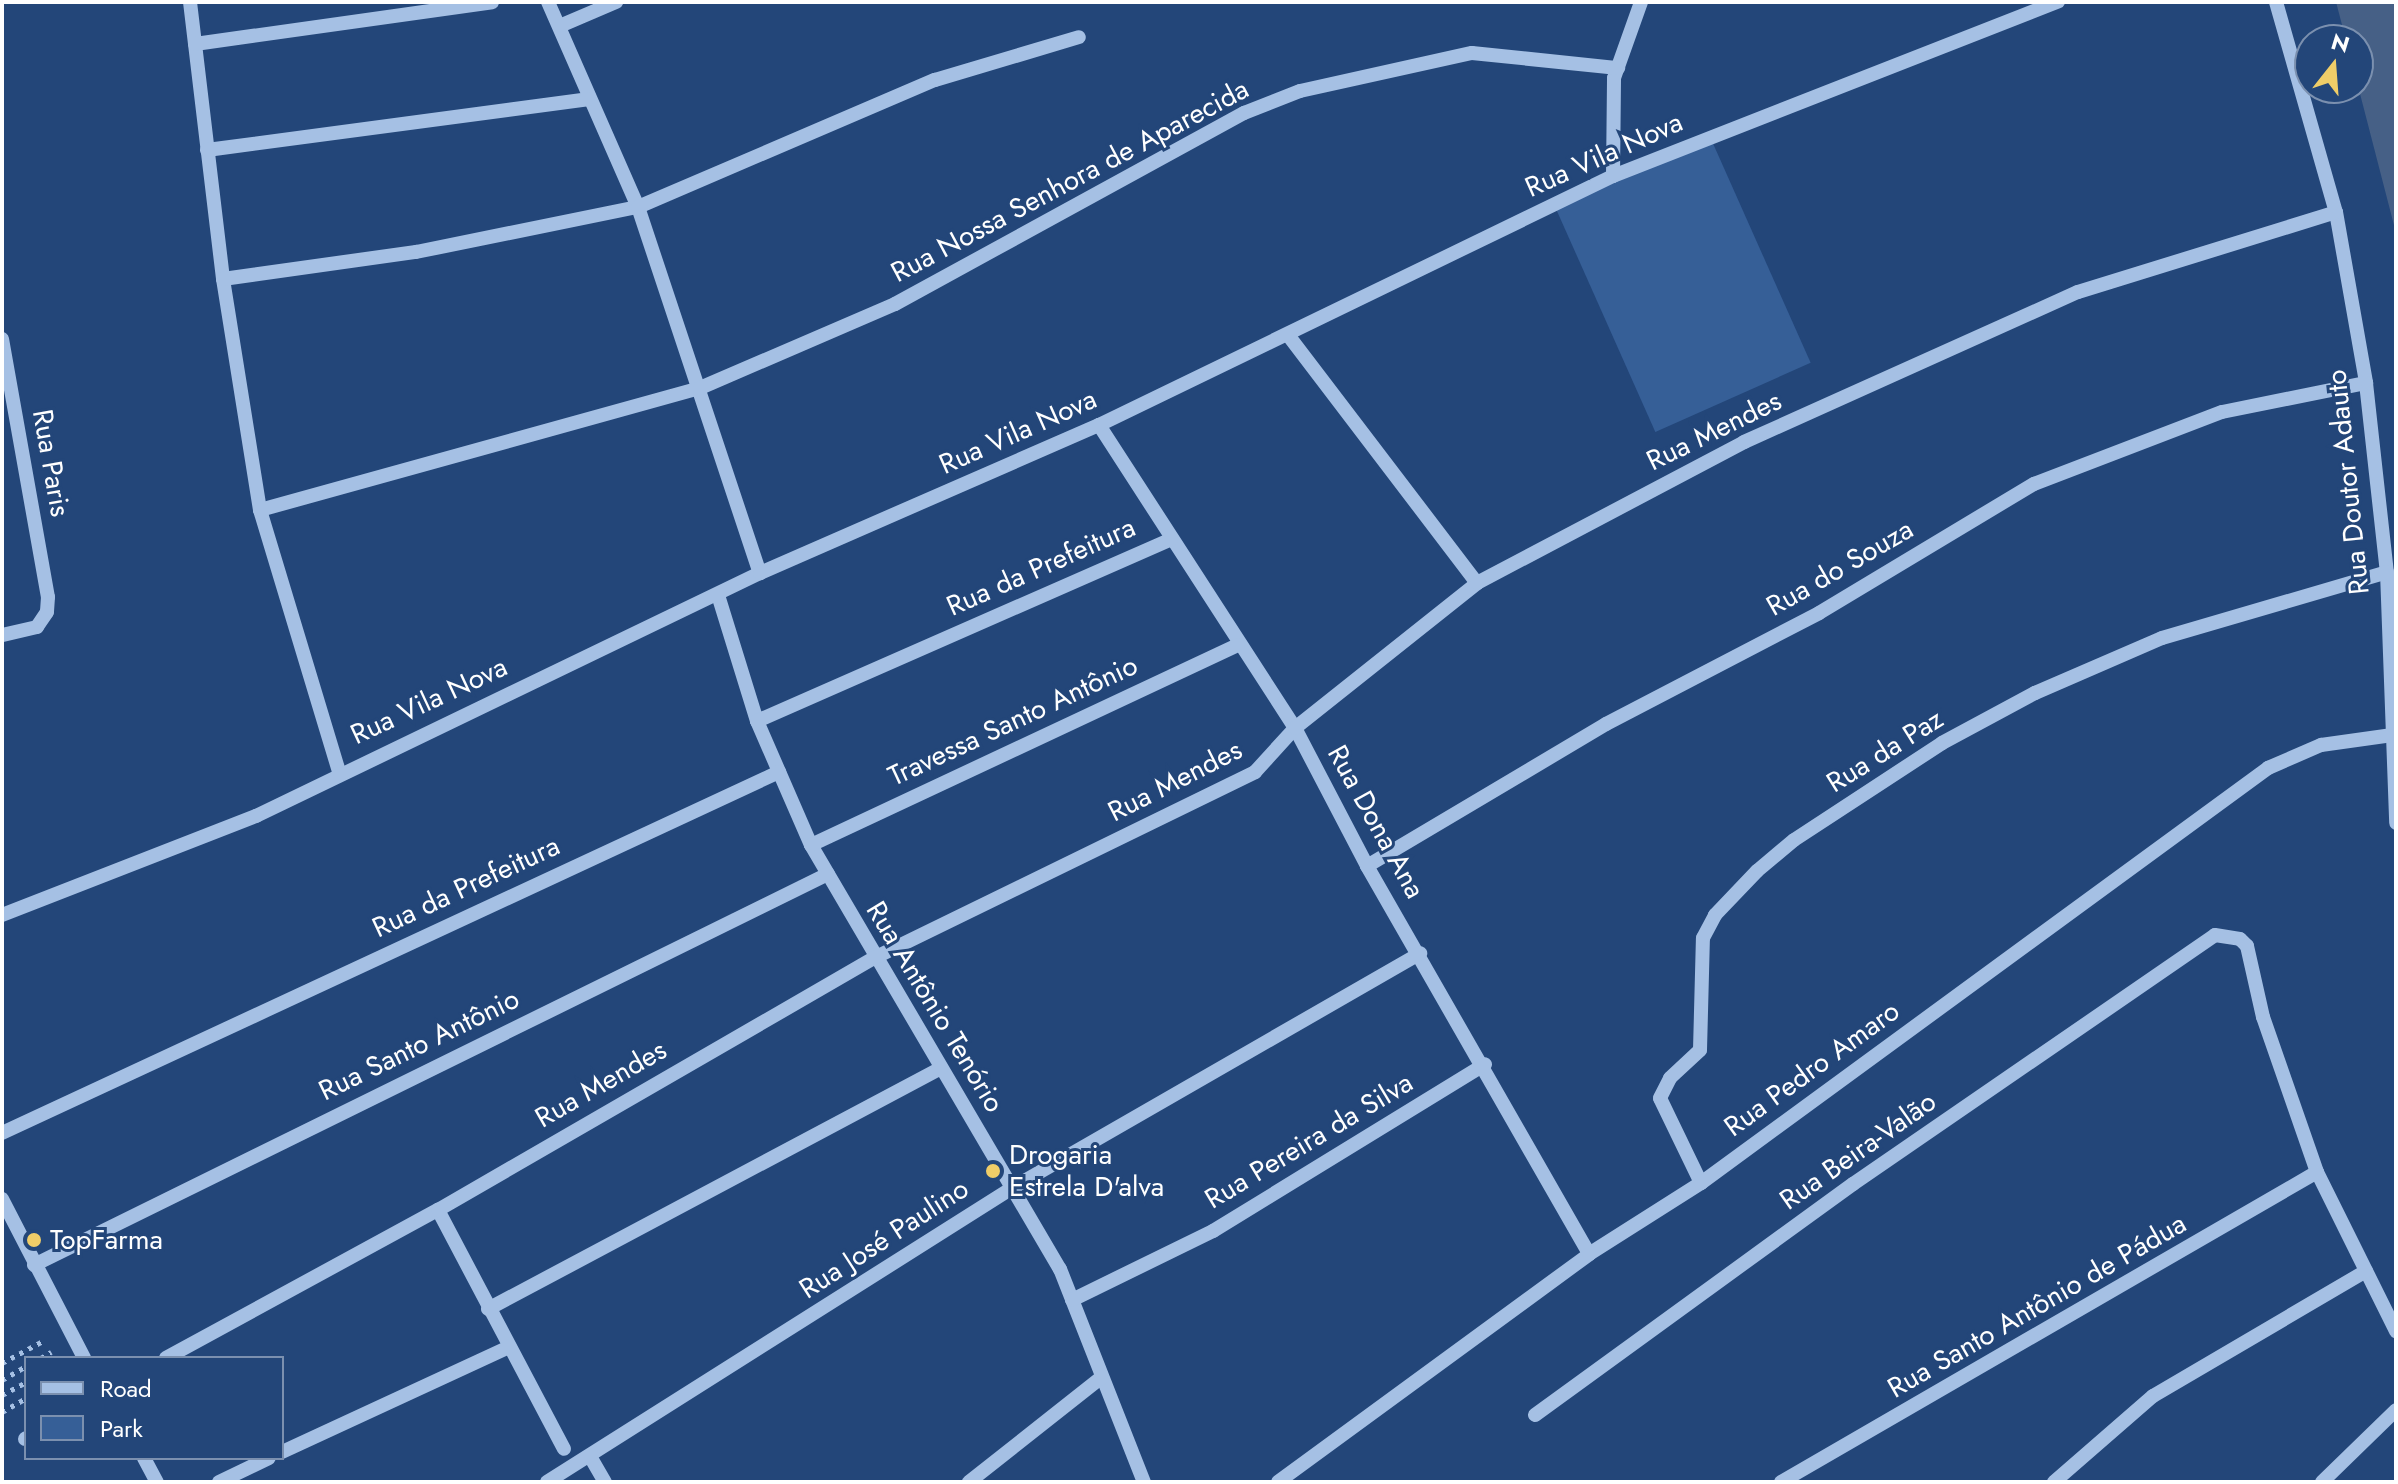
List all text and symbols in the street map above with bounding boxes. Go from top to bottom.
north arrow [2294,24,2374,104]
text: N [2327,25,2353,61]
street label: Rua Nossa Senhora de Aparecida [886,72,1254,290]
street label: Rua Vila Nova [1520,105,1688,205]
street label: Rua Doutor Adauto [2319,368,2377,596]
street label: Rua Vila Nova [934,382,1102,482]
street label: Rua Mendes [1641,384,1787,478]
street label: Rua Paris [25,407,77,519]
street label: Rua da Prefeitura [942,510,1140,624]
street label: Rua do Souza [1761,513,1919,623]
street label: Travessa Santo Antônio [883,649,1143,793]
street label: Rua Vila Nova [345,650,513,752]
street label: Rua da Paz [1821,702,1949,800]
street label: Rua Mendes [1102,733,1248,829]
street label: Rua Dona Ana [1320,740,1432,904]
street label: Rua da Prefeitura [367,829,565,945]
street label: Rua Antônio Tenório [859,896,1011,1118]
street label: Rua Santo Antônio [313,982,525,1108]
street label: Rua Pedro Amaro [1718,994,1906,1144]
street label: Rua Mendes [530,1033,672,1135]
street label: Rua Pereira da Silva [1199,1066,1419,1216]
street label: Rua Beira-Valão [1773,1085,1943,1217]
place label: Drogaria Estrela D'alva [1009,1138,1164,1204]
marker: Drogaria Estrela D'alva [984,1162,1002,1180]
street label: Rua José Paulino [793,1172,975,1306]
street label: Rua Santo Antônio de Pádua [1882,1207,2192,1405]
place label: TopFarma [50,1223,163,1257]
marker: TopFarma [25,1231,43,1249]
legend [24,1356,284,1460]
text: Road [100,1371,152,1406]
text: Park [100,1411,143,1446]

